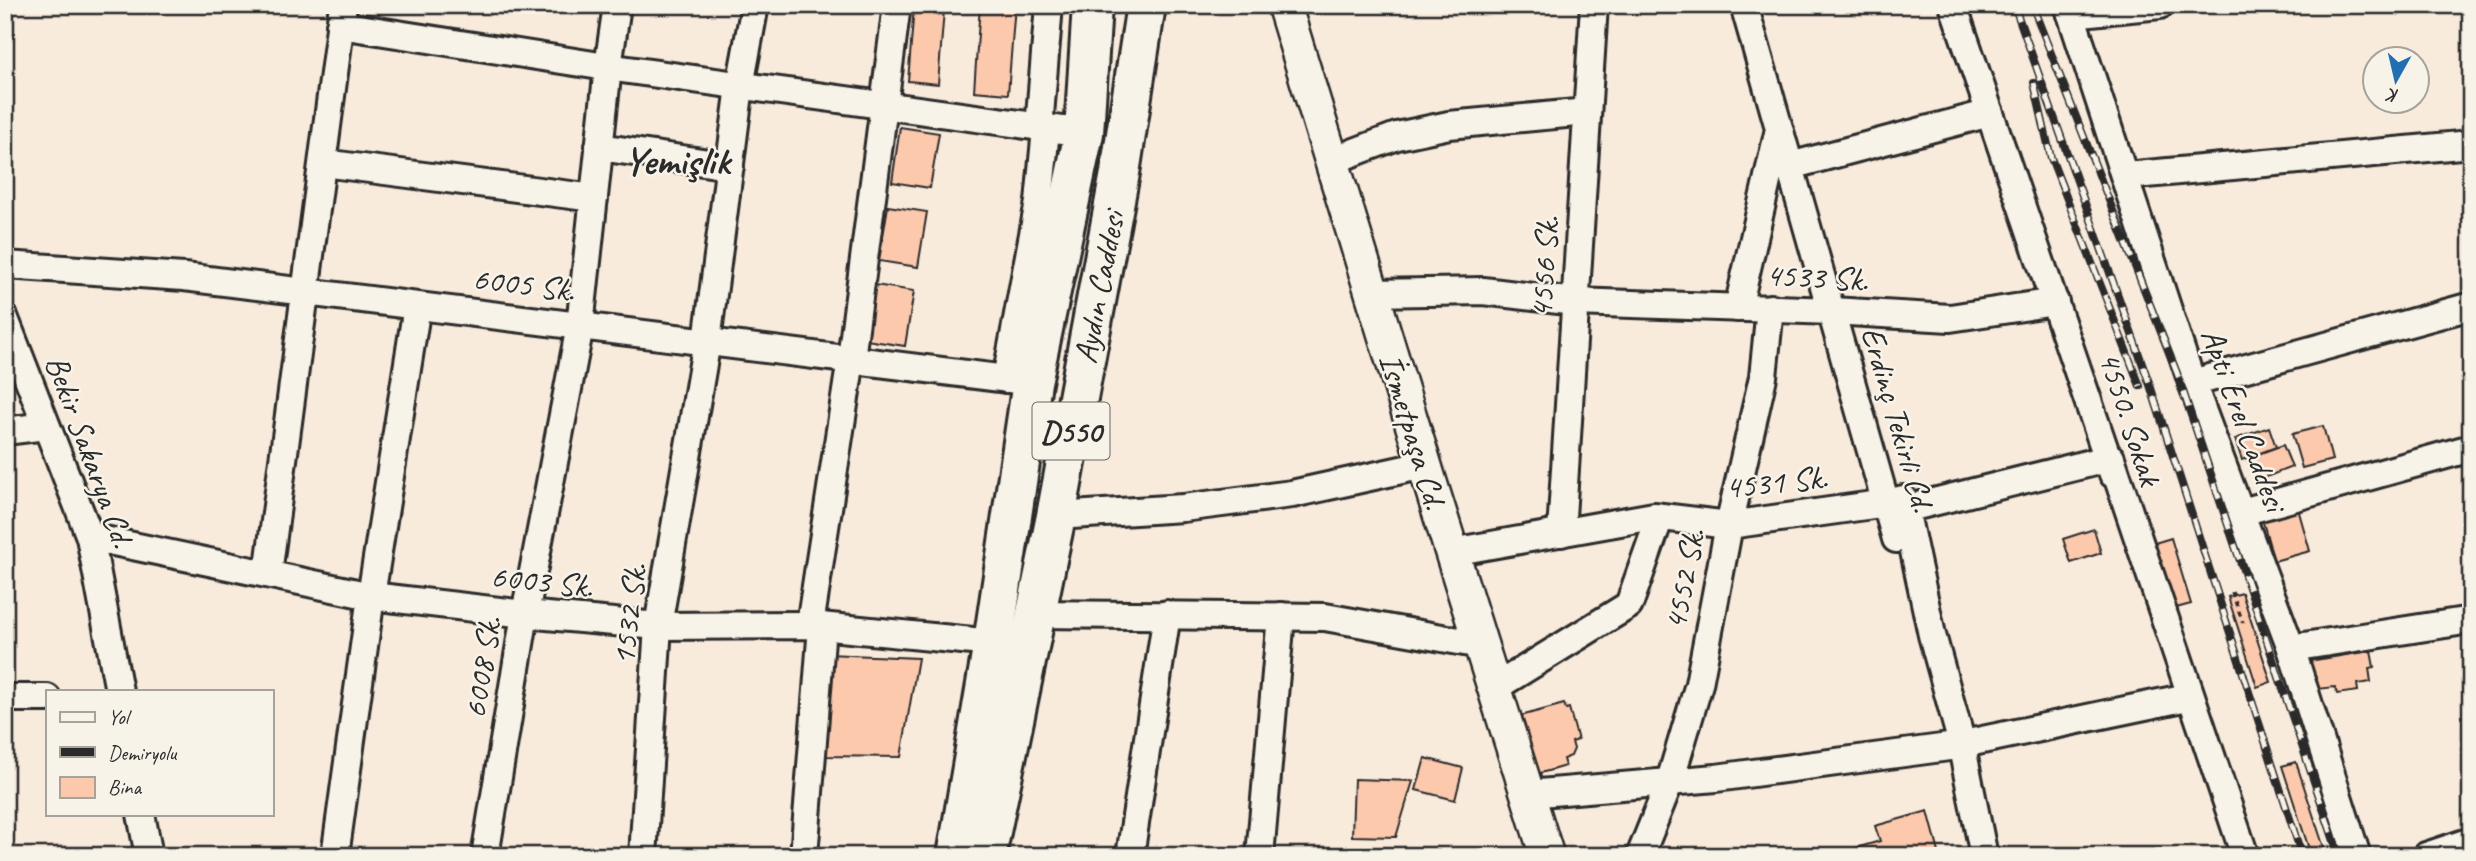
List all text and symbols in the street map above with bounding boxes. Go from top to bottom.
north arrow [2360,46,2430,116]
text: K [2383,83,2400,108]
district label: Yemişlik [624,136,733,186]
street label: Aydın Caddesi [1064,204,1135,367]
street label: 4556 Sk. [1519,214,1569,320]
street label: 4533 Sk. [1765,253,1870,301]
street label: 6005 Sk. [471,257,578,311]
street label: Erdinç Tekirli Cd. [1852,322,1945,517]
street label: Apti Erel Caddesi [2192,322,2298,520]
street label: 4550. Sokak [2089,346,2172,493]
street label: İsmetpaşa Cd. [1370,348,1457,515]
street label: Bekir Sakarya Cd. [36,350,144,554]
road number: D550 [1032,402,1110,460]
street label: 4531 Sk. [1723,456,1830,508]
street label: 4552 Sk. [1654,525,1714,633]
street label: 6003 Sk. [489,555,595,607]
street label: 1532 Sk. [602,560,656,667]
street label: 6008 Sk. [453,613,511,721]
legend [46,690,273,816]
text: Yol [108,704,132,730]
text: Demiryolu [108,740,178,766]
text: Bina [108,774,143,800]

